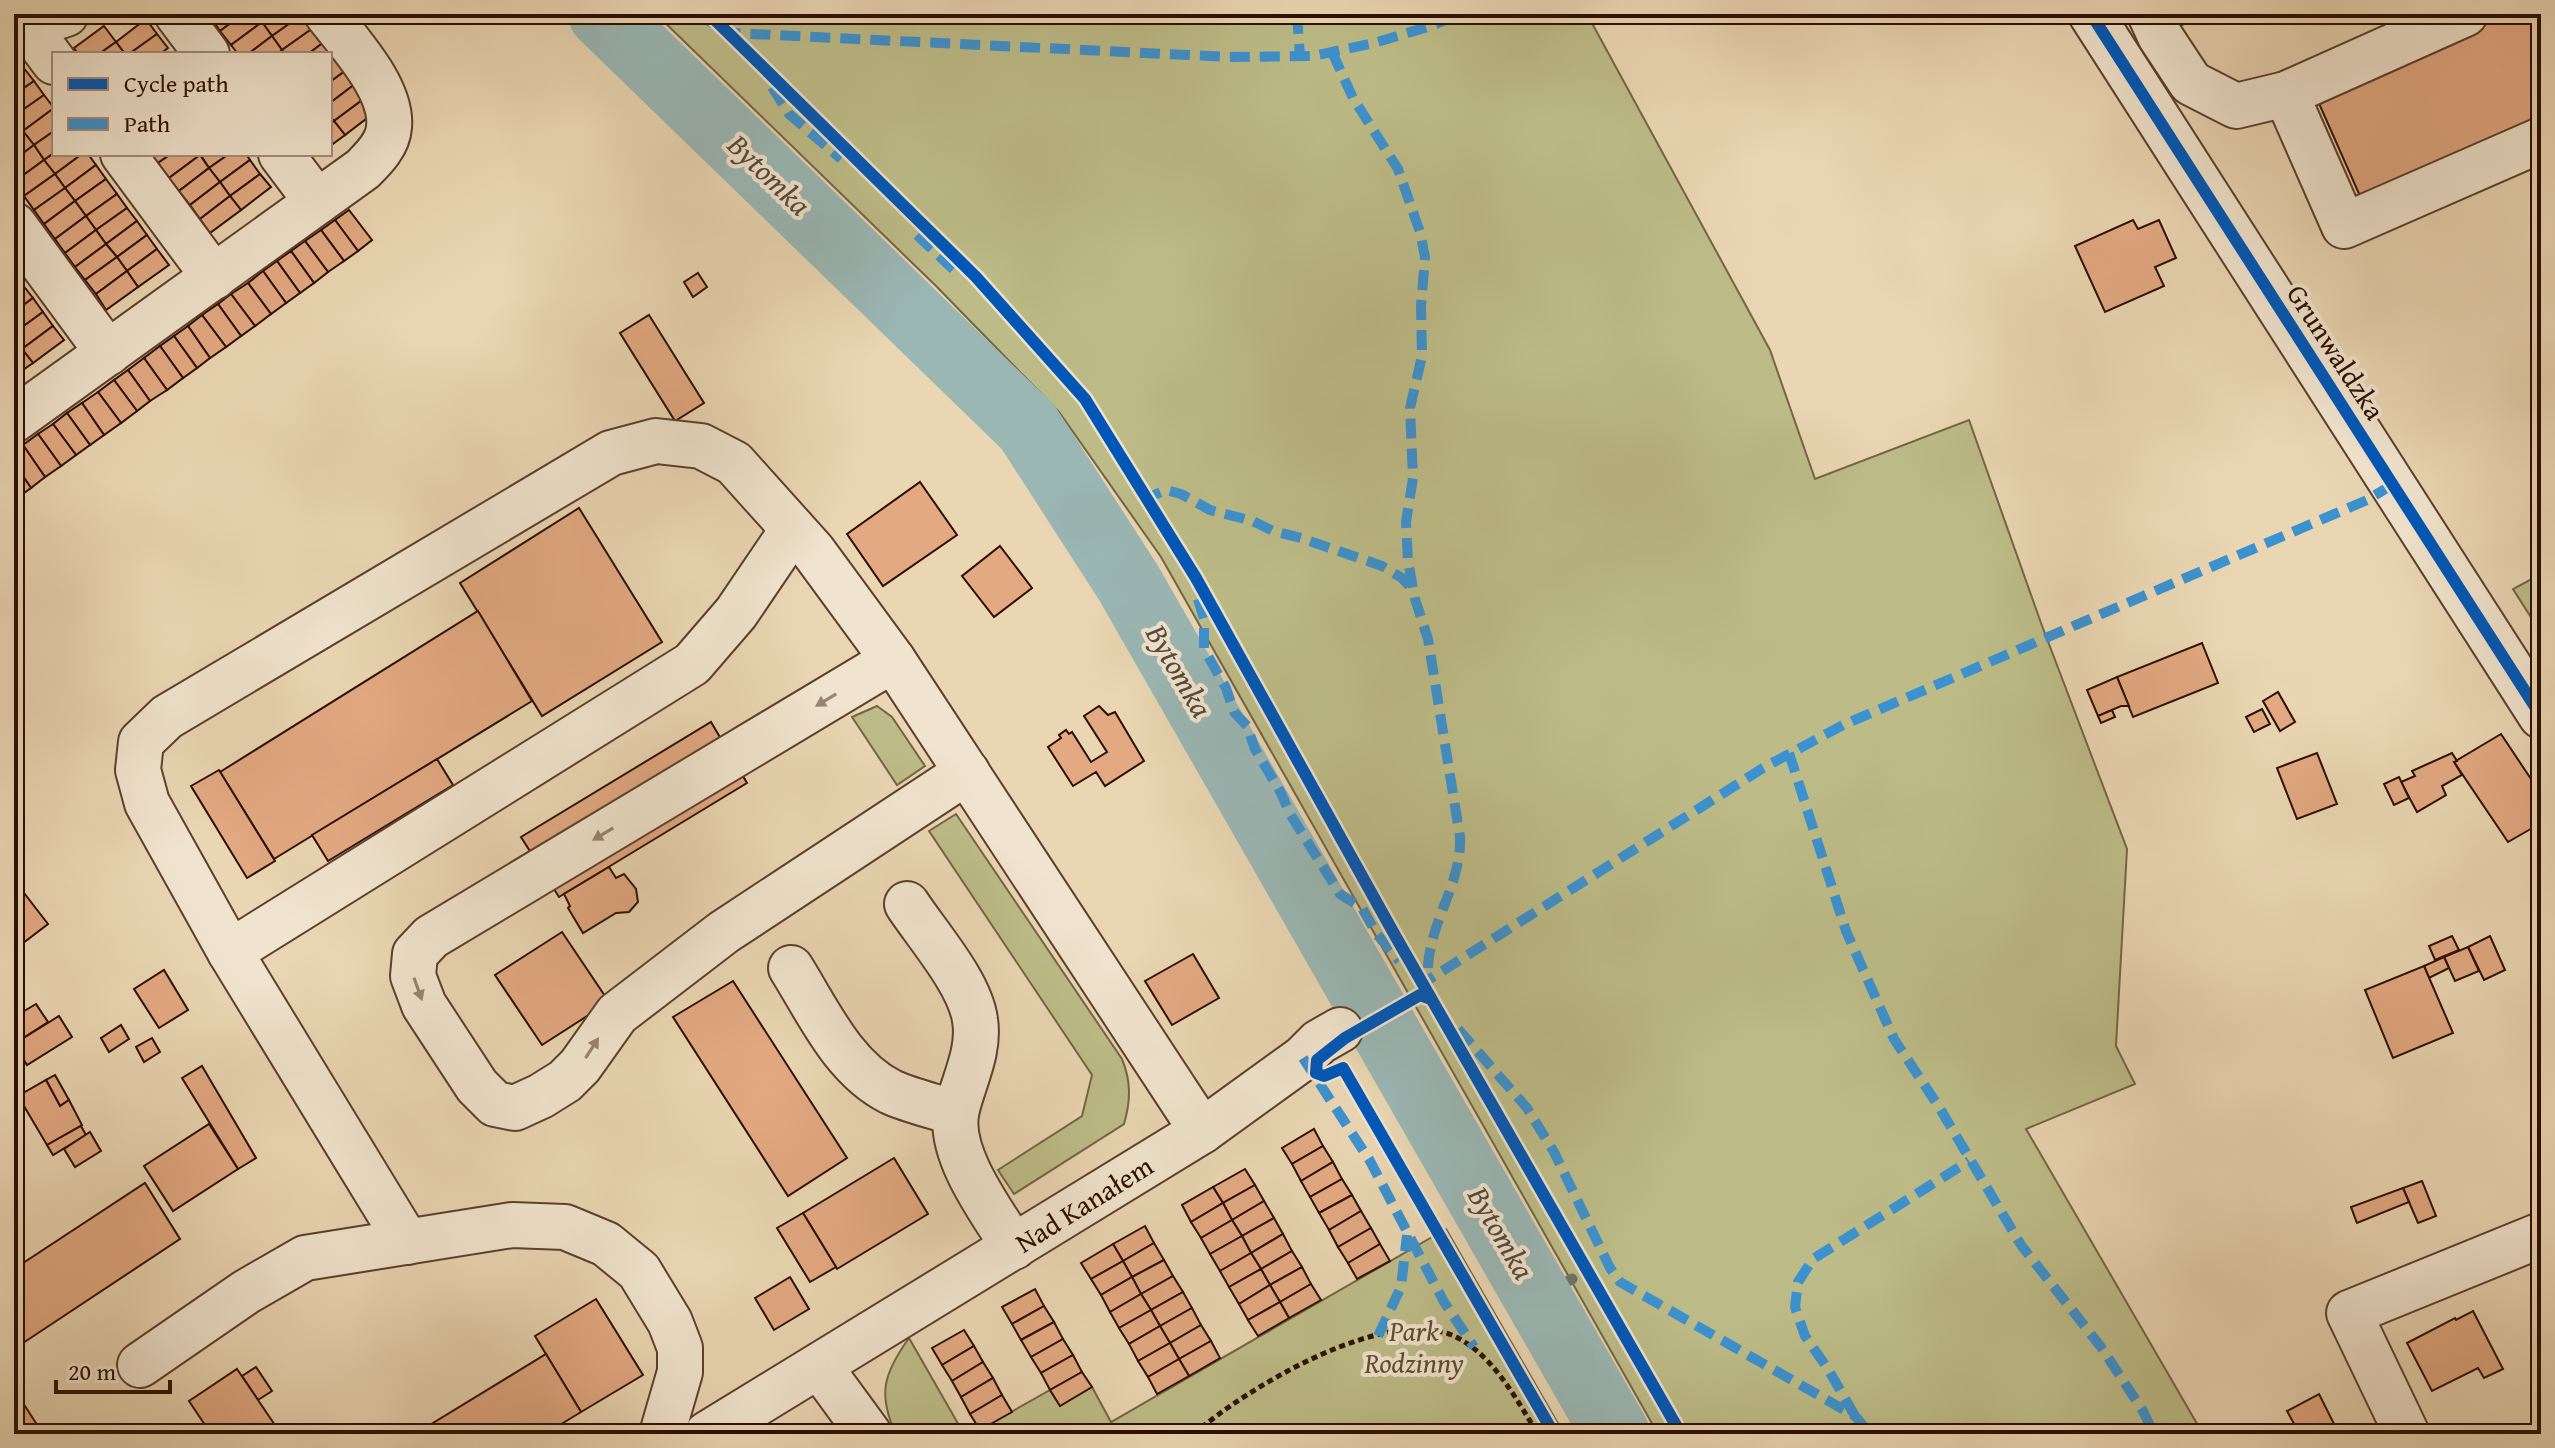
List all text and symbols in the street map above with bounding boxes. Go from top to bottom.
legend [52,52,332,156]
text: Cycle path [124,66,229,101]
text: Path [124,106,171,141]
water label: Bytomka [717,123,821,225]
street label: Grunwaldzka [2277,276,2396,428]
water label: Bytomka [1135,615,1224,725]
one-way arrow [815,693,837,707]
one-way arrow [592,827,614,841]
one-way arrow [412,977,424,1001]
one-way arrow [584,1037,599,1059]
street label: Nad Kanałem [1007,1145,1161,1262]
water label: Bytomka [1457,1177,1546,1287]
park label: Park Rodzinny [1363,1310,1464,1383]
scale bar [56,1344,170,1394]
text: 20 m [68,1354,116,1389]

